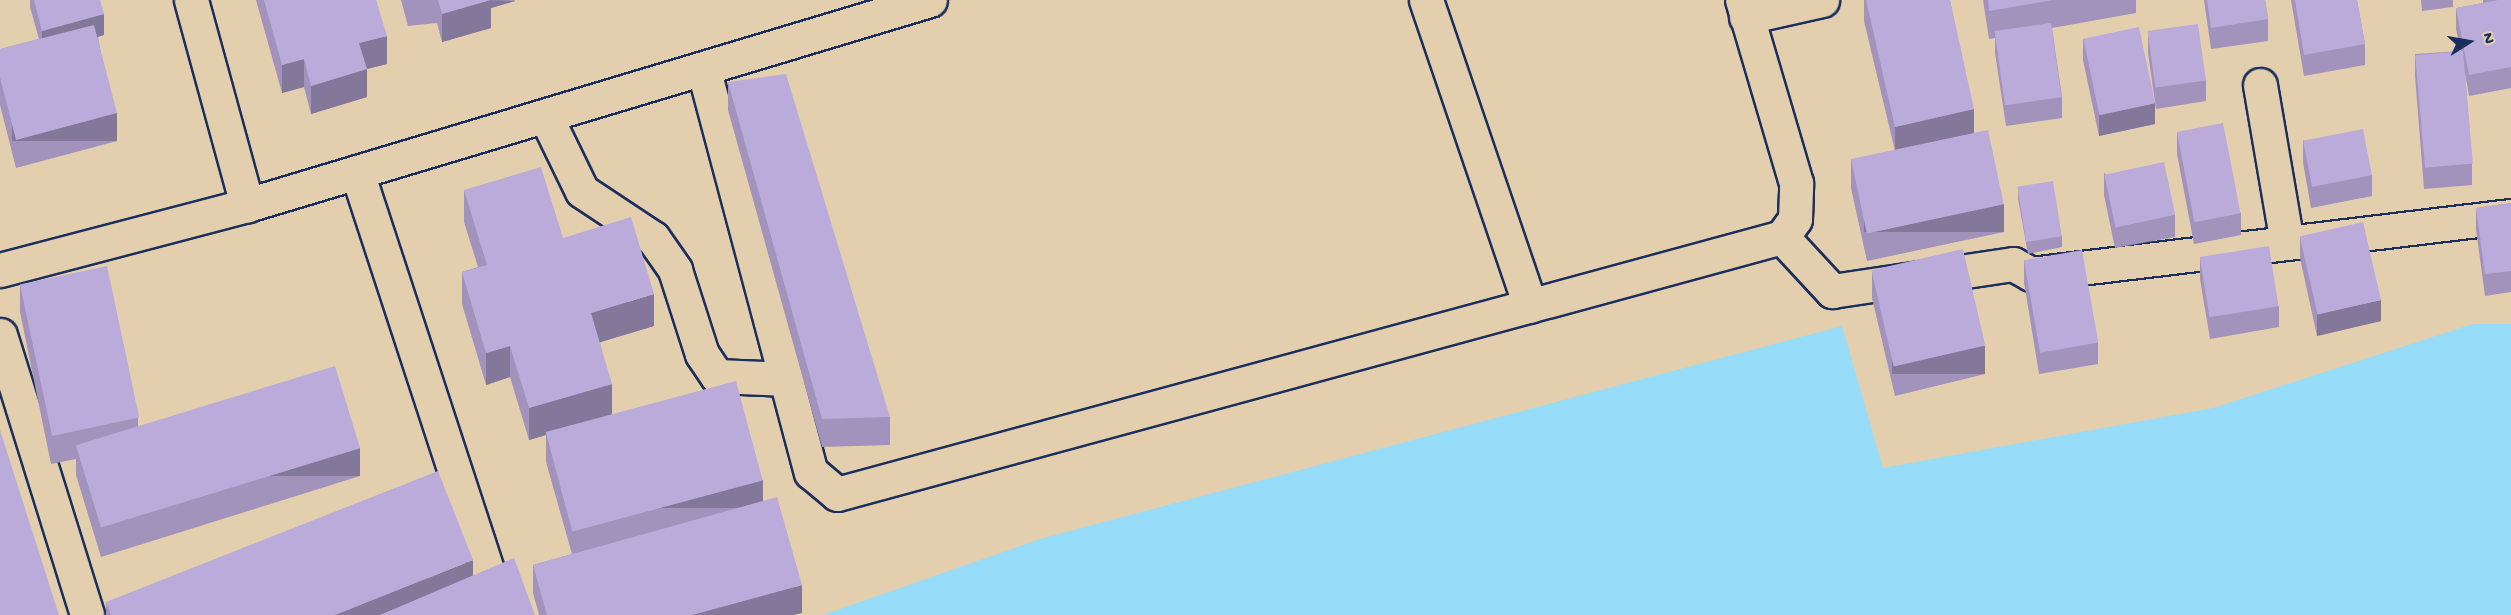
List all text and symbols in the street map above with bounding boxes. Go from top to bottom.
north arrow [2439,12,2499,72]
text: N [2477,32,2497,45]

